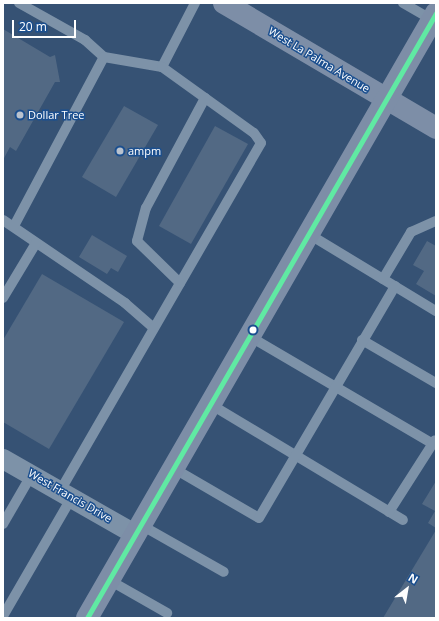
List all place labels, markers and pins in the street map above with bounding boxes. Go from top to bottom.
place label: Dollar Tree [28,108,85,122]
marker: Dollar Tree [15,110,25,120]
place label: ampm [128,144,161,158]
marker: ampm [115,146,125,156]
unlabelled marker [248,325,258,335]

